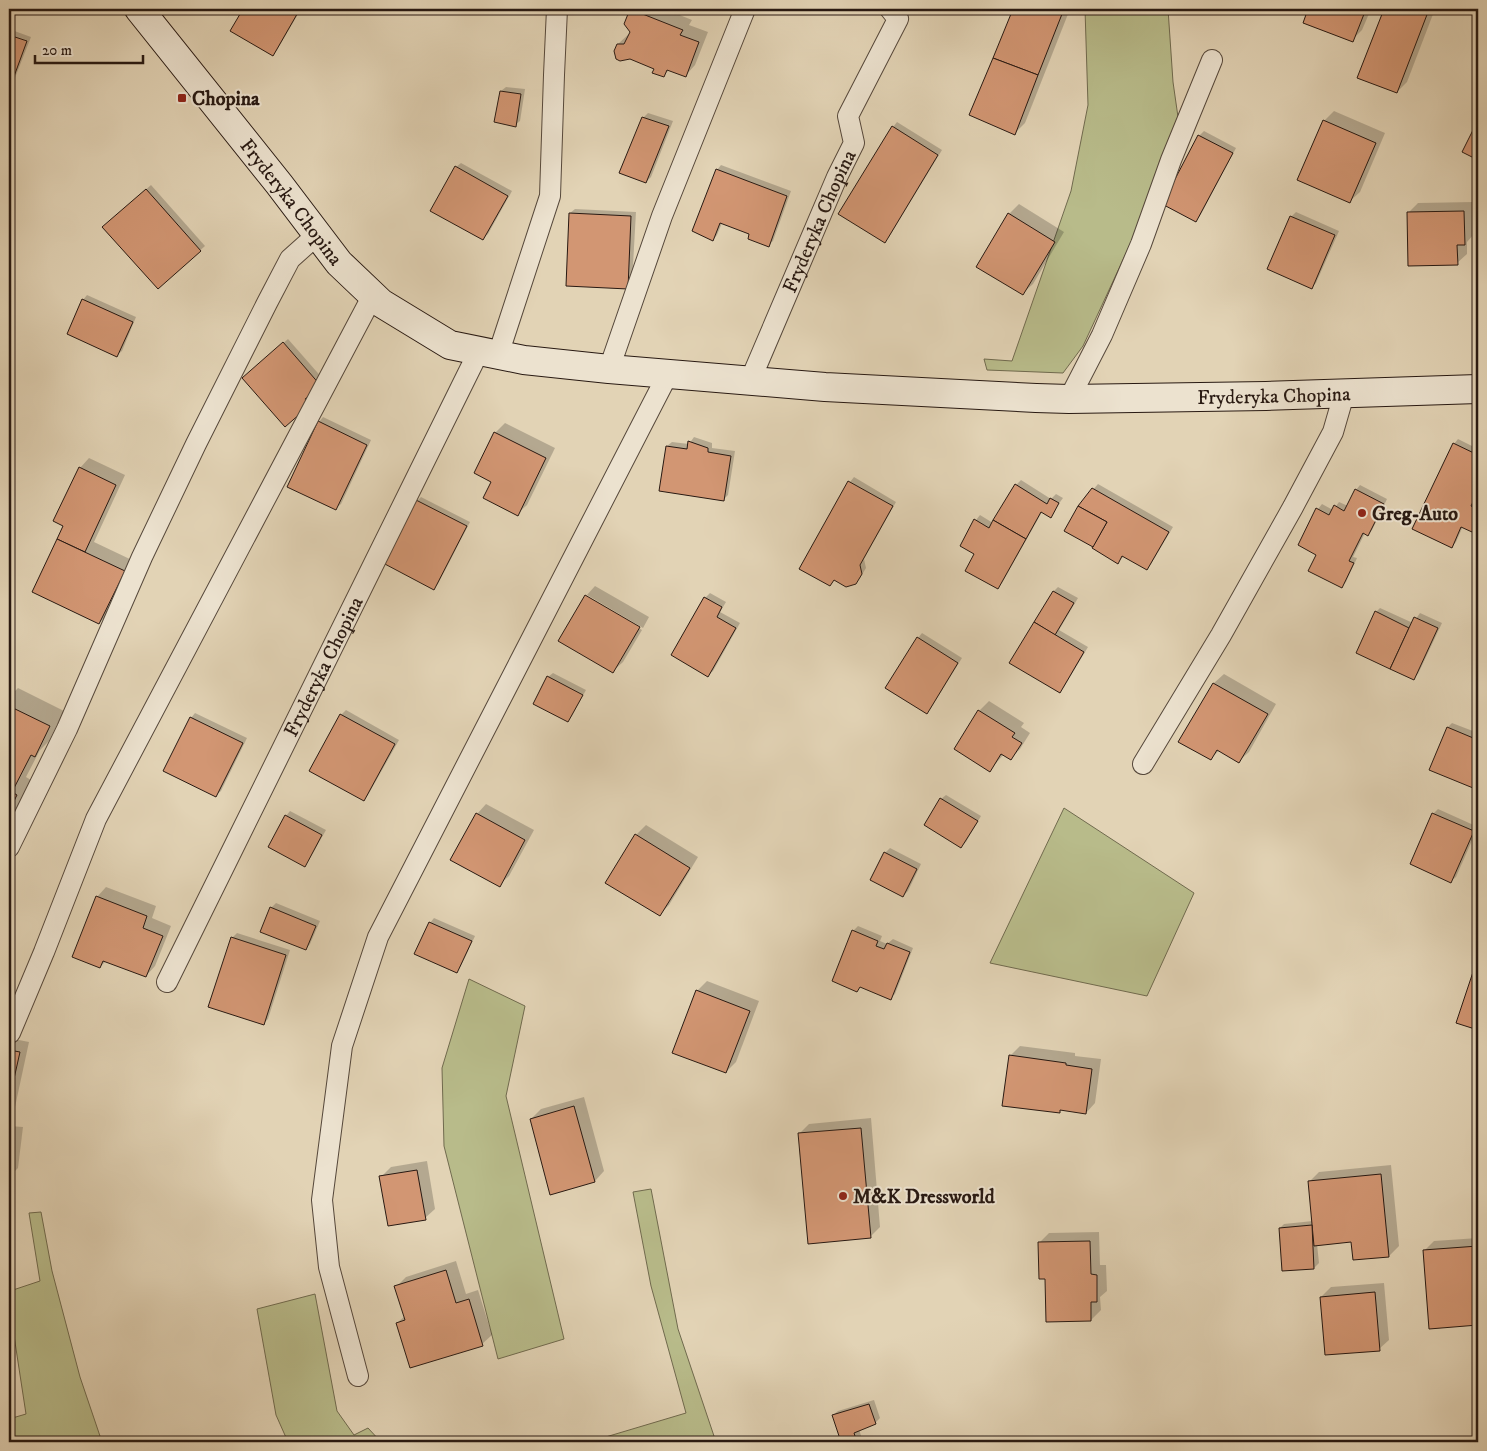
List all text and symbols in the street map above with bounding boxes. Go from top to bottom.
scale bar [35,32,142,64]
text: 20 m [42,41,72,60]
place label: Chopina [192,87,260,112]
marker: Chopina [176,92,188,104]
street label: Fryderyka Chopina [234,134,348,271]
street label: Fryderyka Chopina [778,146,863,297]
street label: Fryderyka Chopina [1197,382,1351,411]
place label: Greg-Auto [1372,502,1458,527]
marker: Greg-Auto [1356,507,1368,519]
street label: Fryderyka Chopina [279,592,370,741]
place label: M&K Dressworld [853,1185,996,1210]
marker: M&K Dressworld [837,1190,849,1202]

